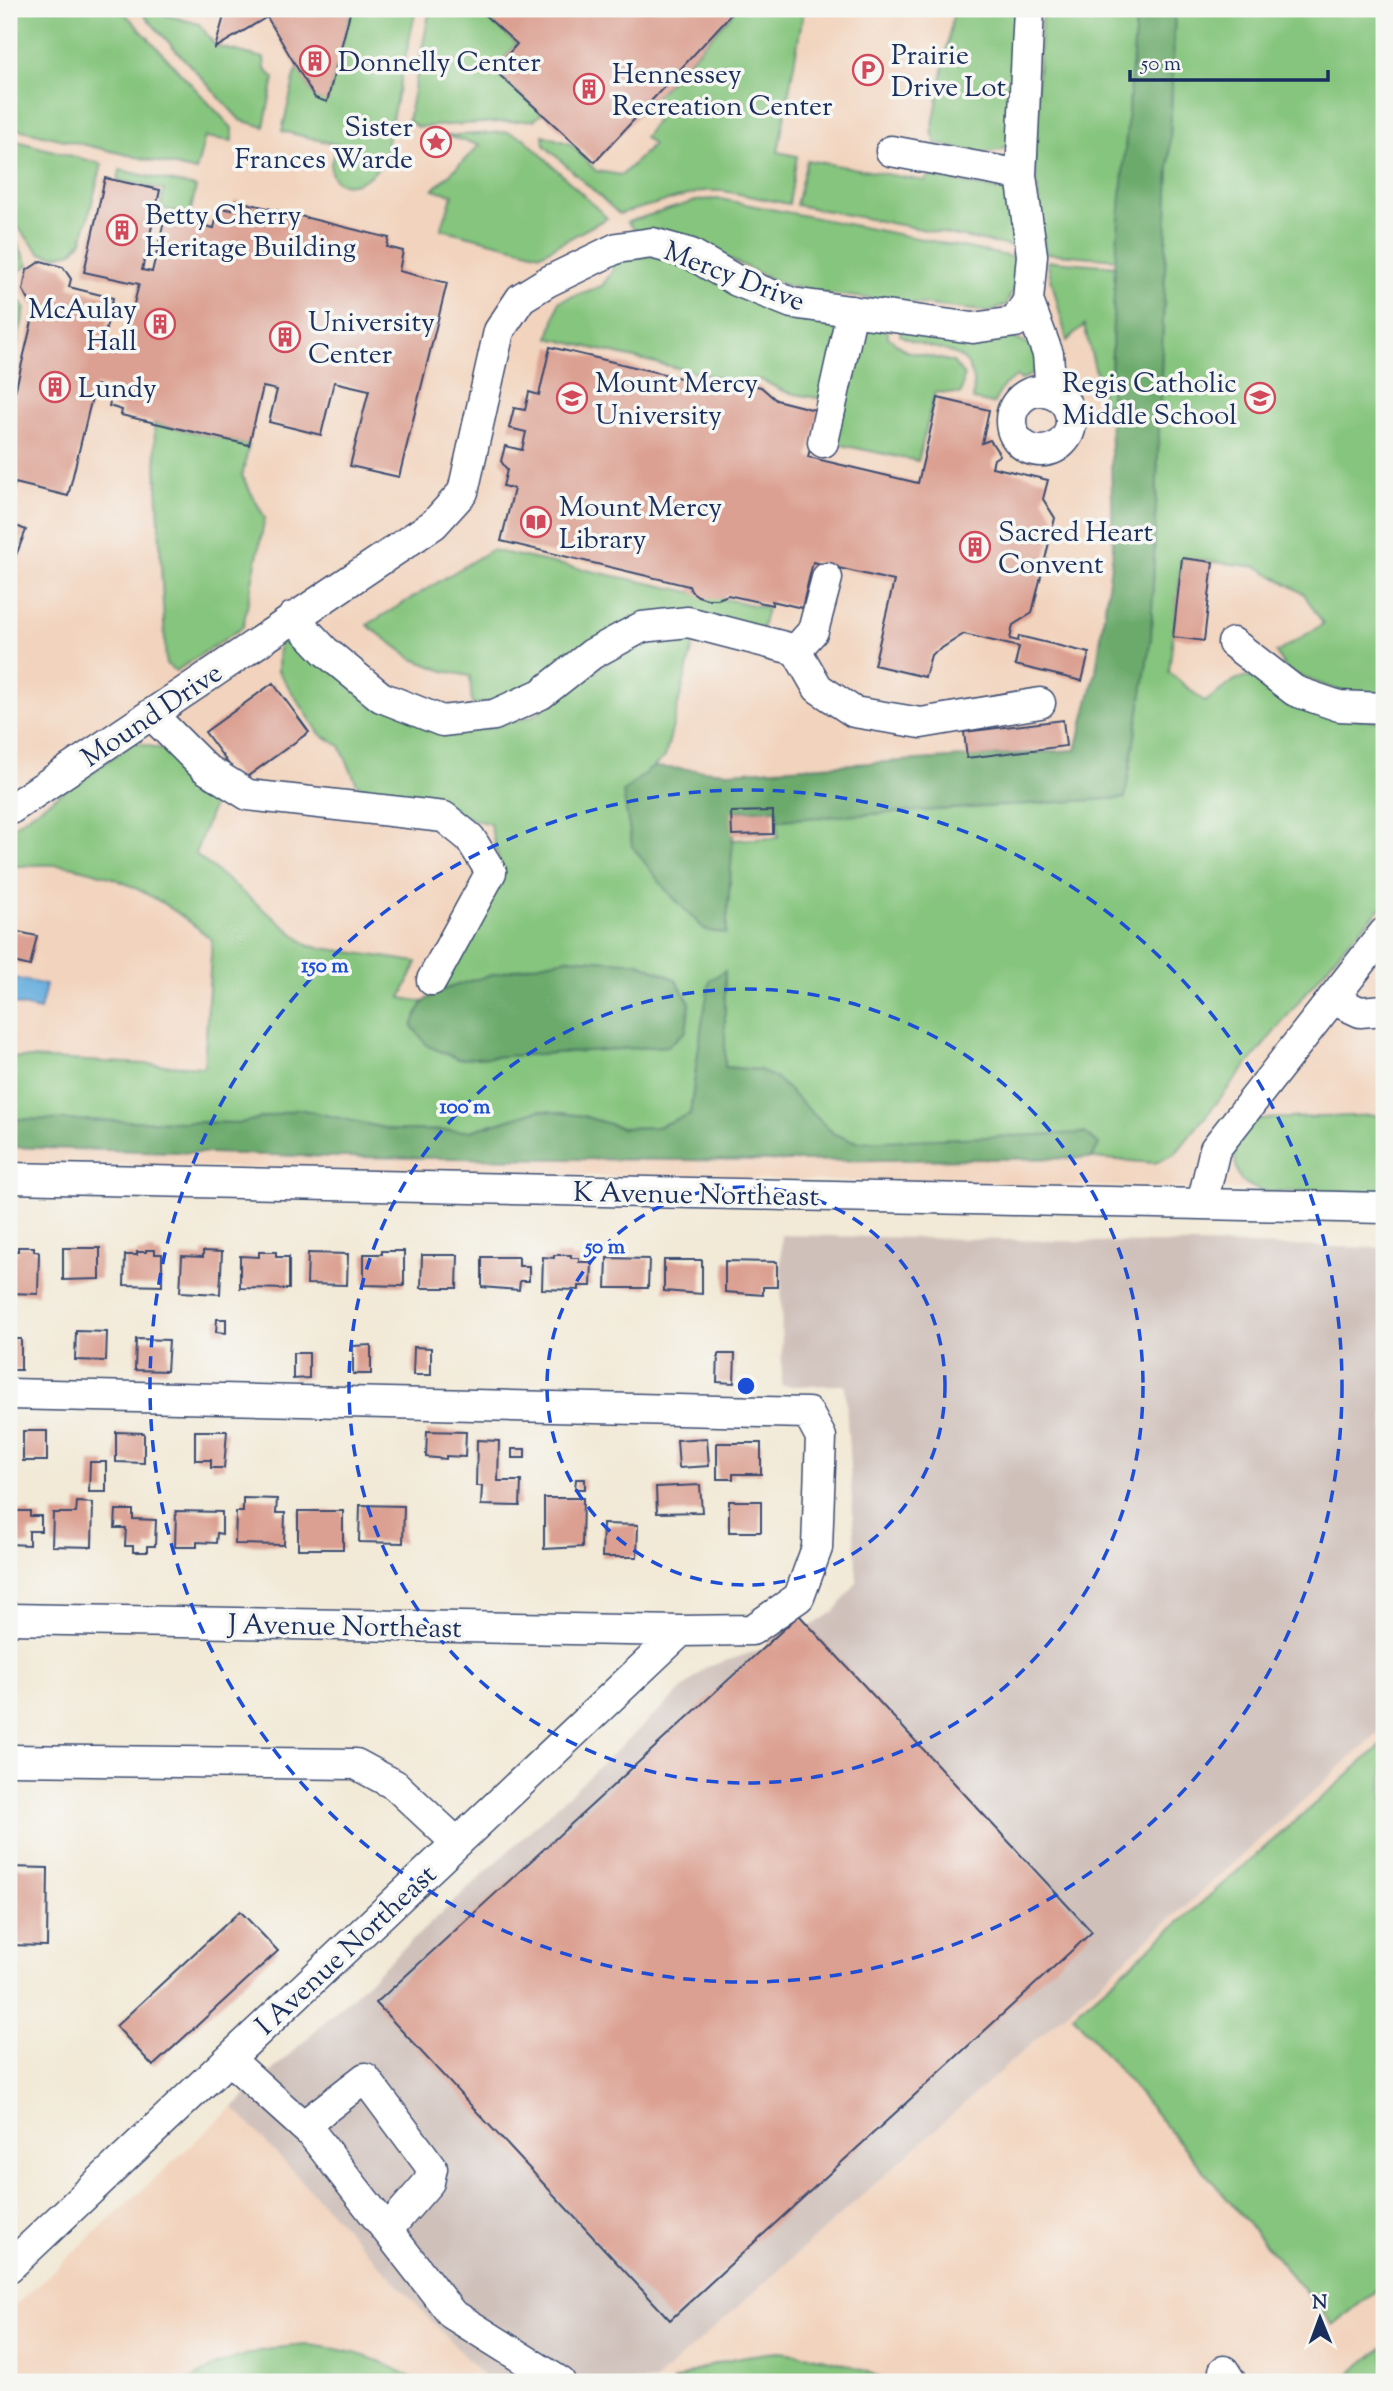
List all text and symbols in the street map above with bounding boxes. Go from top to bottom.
place label: Prairie Drive Lot [891,37,1006,109]
scale bar [1130,38,1328,82]
building icon: Donnelly Center [298,44,332,78]
place label: Donnelly Center [338,44,541,84]
text: 50 m [1140,50,1181,80]
parking icon: Prairie Drive Lot [851,53,885,87]
place label: Hennessey Recreation Center [612,56,833,128]
building icon: Hennessey Recreation Center [572,72,606,106]
place label: Sister Frances Warde [234,109,413,181]
place icon: Sister Frances Warde [419,125,453,159]
place label: Betty Cherry Heritage Building [145,197,356,269]
building icon: Betty Cherry Heritage Building [105,213,139,247]
street label: Mercy Drive [658,233,810,323]
place label: McAulay Hall [28,291,137,363]
place label: University Center [308,304,435,376]
building icon: McAulay Hall [143,307,177,341]
building icon: University Center [268,320,302,354]
place label: Mount Mercy University [595,365,758,437]
place label: Regis Catholic Middle School [1062,365,1237,437]
building icon: Lundy [38,370,72,404]
place label: Lundy [78,370,157,410]
school or university icon: Mount Mercy University [555,381,589,415]
school or university icon: Regis Catholic Middle School [1243,381,1277,415]
place label: Mount Mercy Library [559,489,722,561]
library icon: Mount Mercy Library [519,505,553,539]
place label: Sacred Heart Convent [998,514,1153,586]
building icon: Sacred Heart Convent [958,530,992,564]
street label: Mound Drive [74,655,231,778]
text: 150 m [301,952,349,982]
text: 100 m [440,1093,491,1123]
street label: K Avenue Northeast [573,1174,820,1218]
text: 50 m [583,1233,626,1263]
centre of rings [734,1374,758,1398]
street label: J Avenue Northeast [226,1606,463,1650]
street label: I Avenue Northeast [248,1856,447,2046]
north arrow [1284,2282,1354,2352]
text: N [1312,2290,1328,2317]

